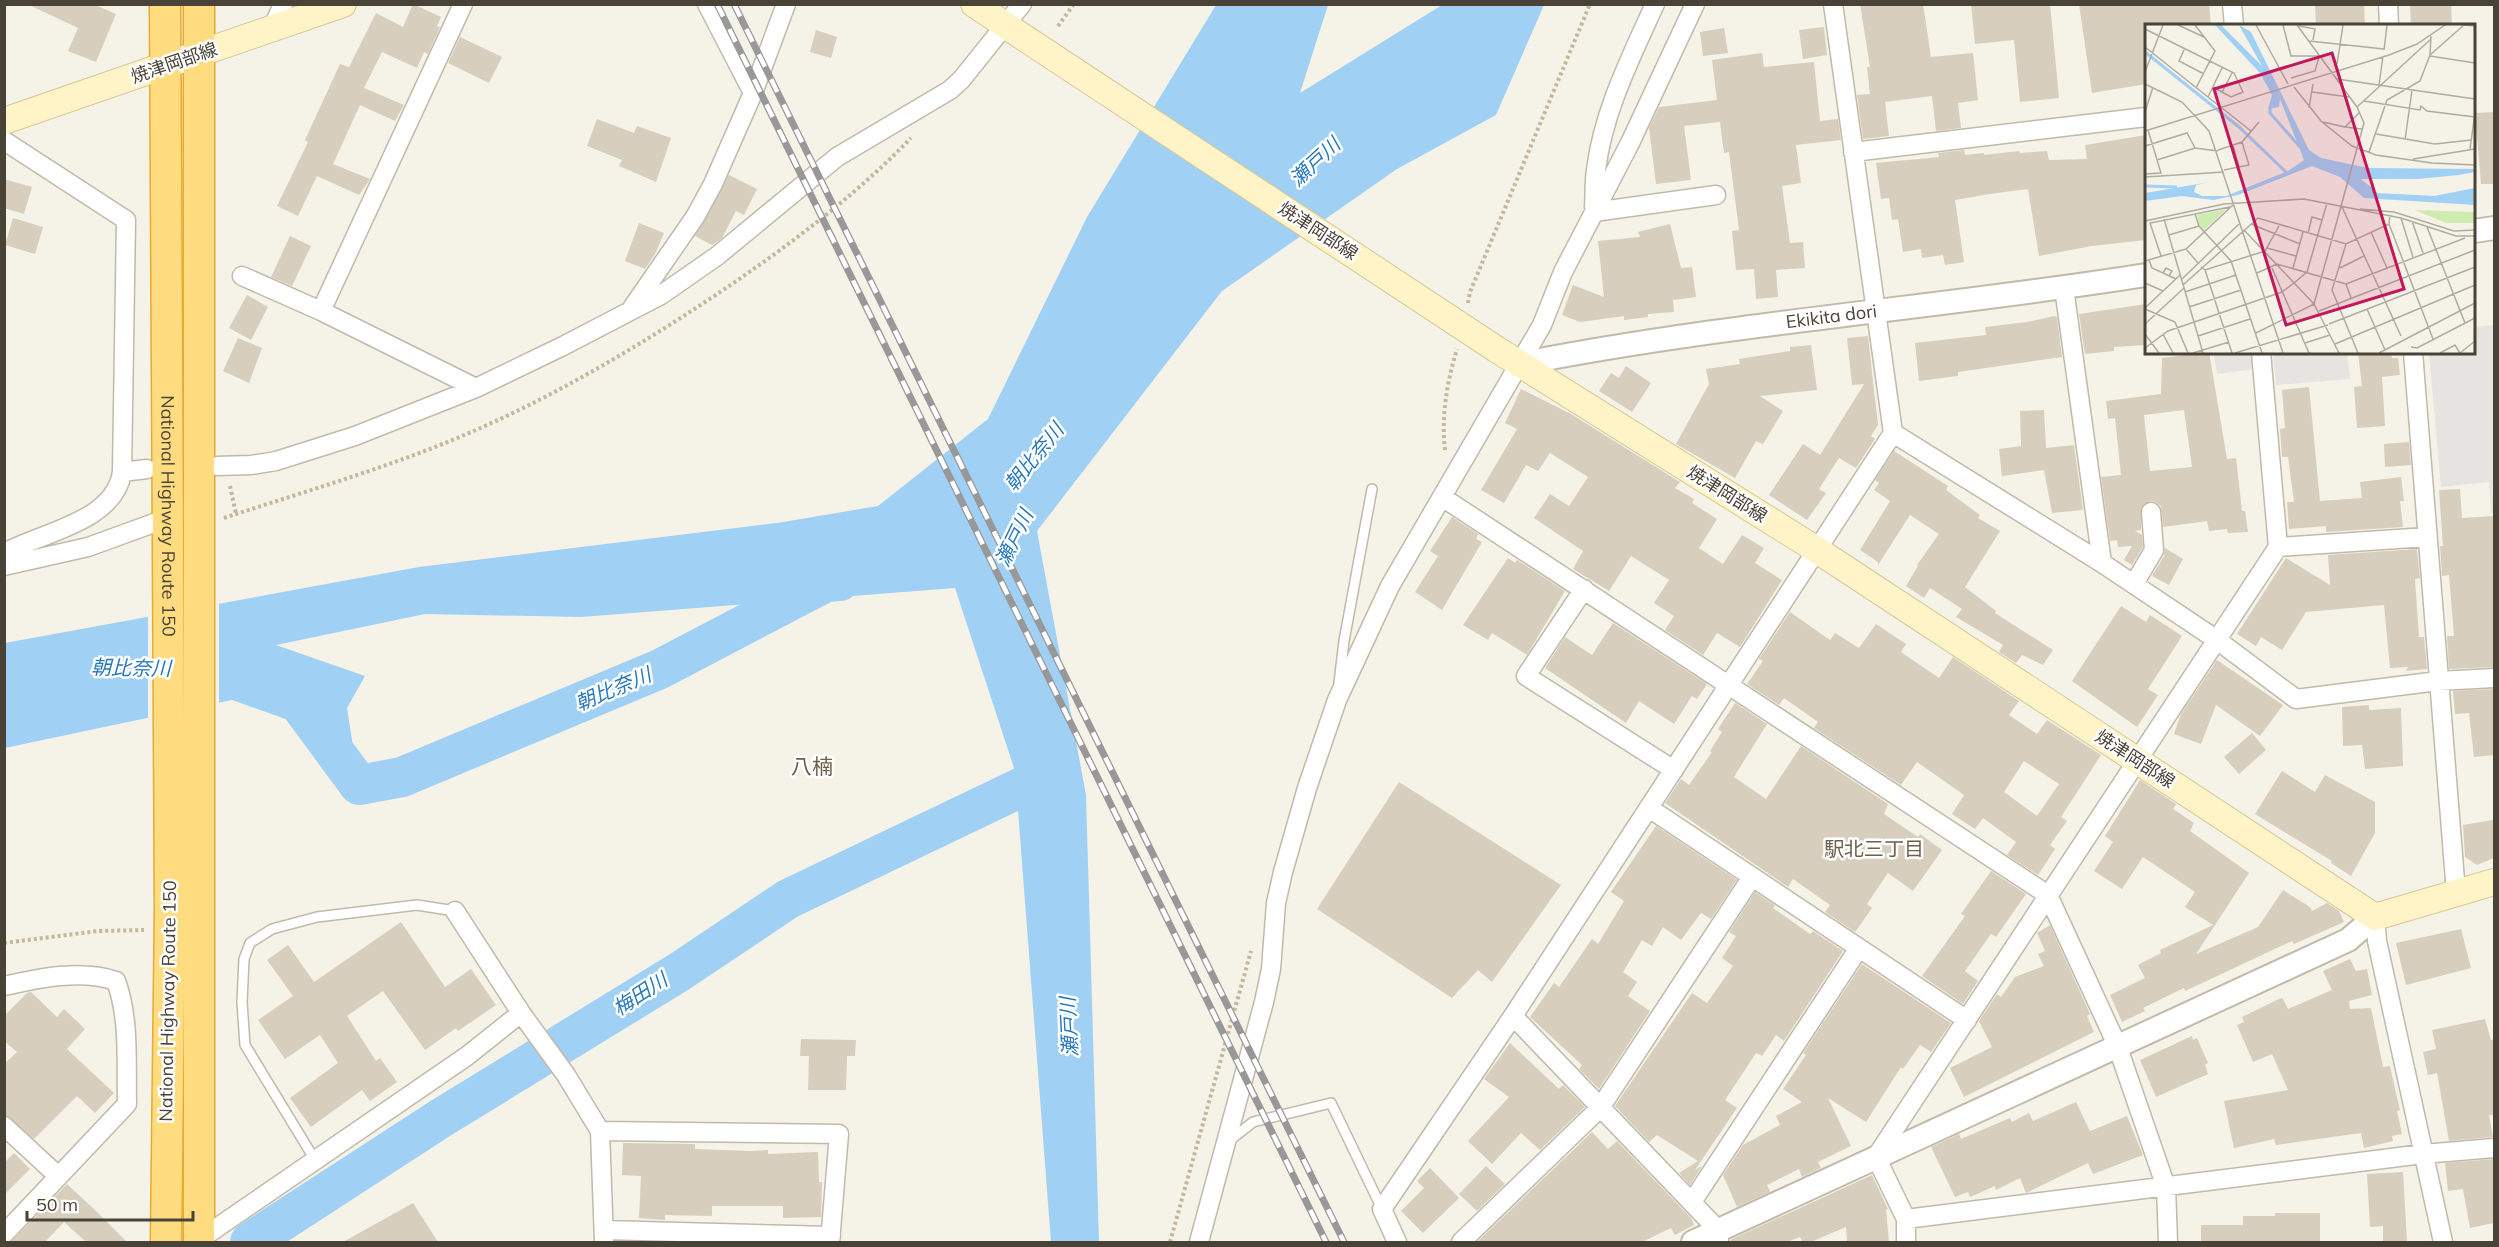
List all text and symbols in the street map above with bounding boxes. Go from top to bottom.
inset map [2145,24,2475,354]
street label: 焼津岡部線 [128,37,220,88]
water label: 瀬戸川 [1284,131,1347,191]
street label: 焼津岡部線 [1274,196,1362,265]
street label: Ekikita dori [1784,299,1878,333]
street label: National Highway Route 150 [156,395,180,637]
water label: 朝比奈川 [999,416,1070,496]
street label: 焼津岡部線 [1683,460,1772,527]
water label: 瀬戸川 [989,504,1039,570]
water label: 朝比奈川 [91,654,173,681]
water label: 朝比奈川 [571,661,656,716]
street label: 焼津岡部線 [2091,724,2179,793]
district label: 八楠 [791,753,833,779]
district label: 駅北三丁目 [1824,836,1924,861]
street label: National Highway Route 150 [154,880,181,1122]
water label: 梅田川 [608,966,673,1020]
water label: 瀬戸川 [1054,994,1083,1058]
scale bar [27,1184,194,1222]
text: 50 m [36,1193,78,1216]

